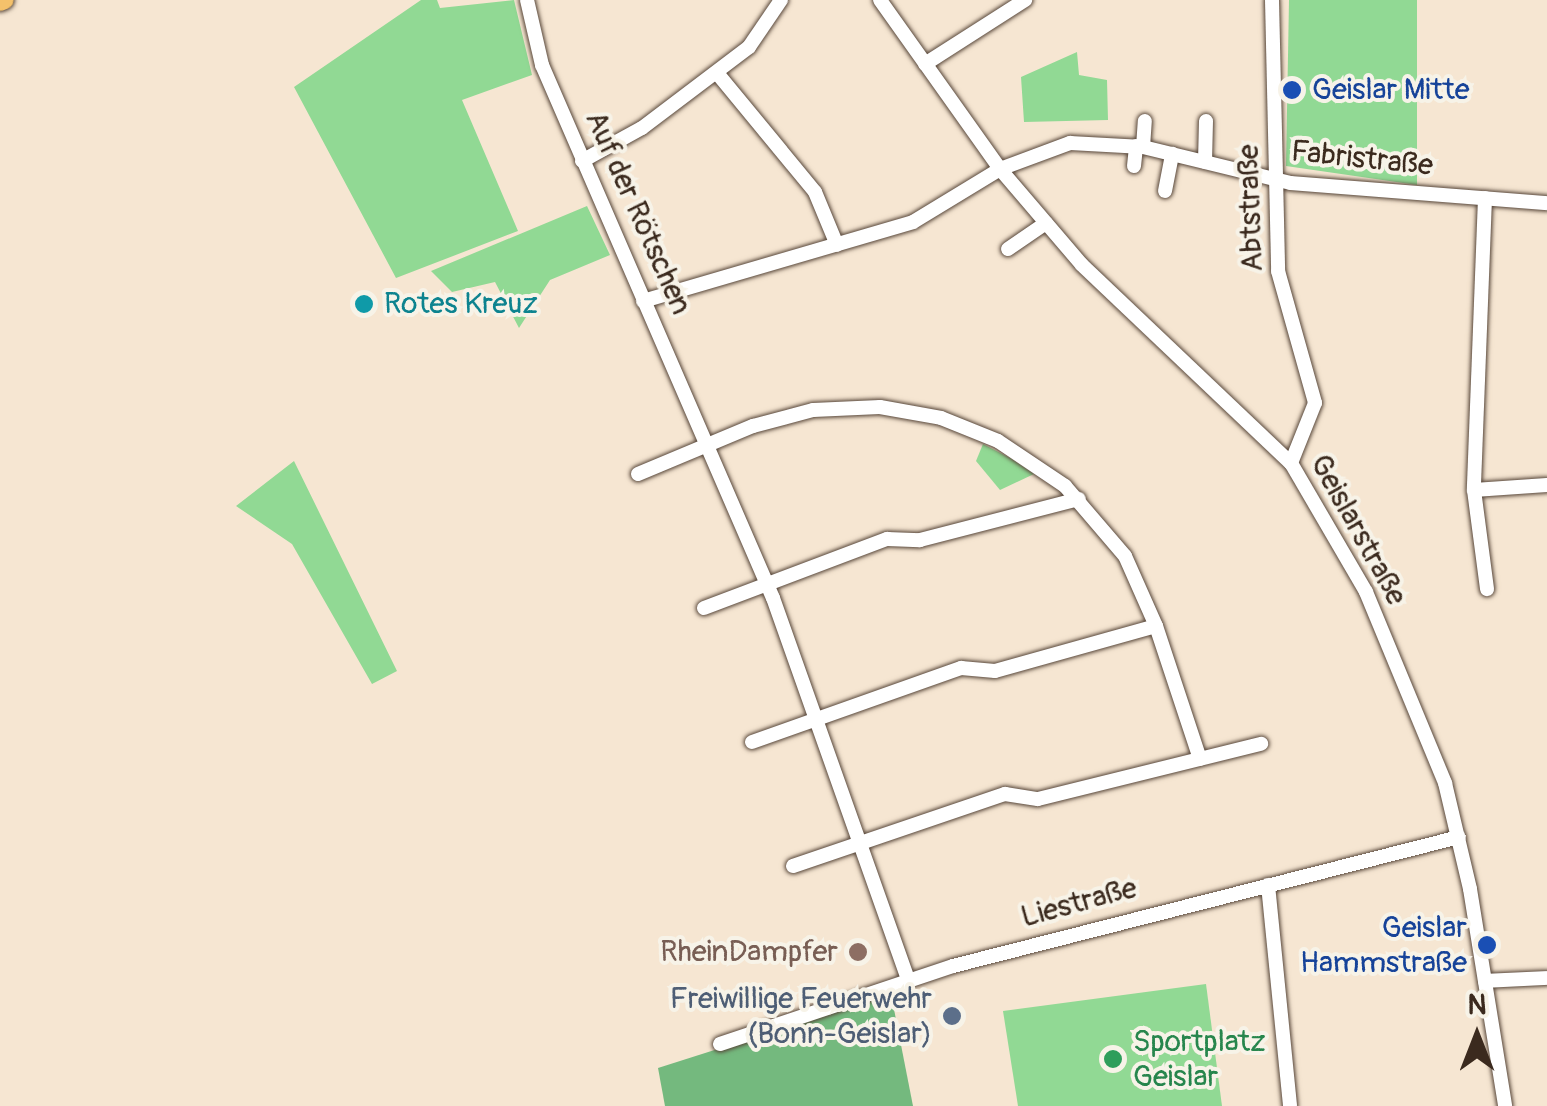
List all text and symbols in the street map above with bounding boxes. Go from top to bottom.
place label: Geislar Mitte [1312,72,1470,108]
marker: Geislar Mitte [1281,79,1303,101]
street label: Auf der Rötschen [577,106,699,320]
street label: Fabristraße [1289,134,1435,184]
street label: Abtstraße [1231,144,1271,272]
place label: Rotes Kreuz [384,286,538,322]
marker: Rotes Kreuz [353,293,375,315]
street label: Geislarstraße [1302,448,1414,612]
street label: Liestraße [1017,870,1141,936]
place label: Geislar Hammstraße [1300,910,1467,980]
place label: RheinDampfer [660,934,838,970]
marker: Geislar Hammstraße [1476,934,1498,956]
marker: RheinDampfer [847,941,869,963]
place label: Freiwillige Feuerwehr (Bonn-Geislar) [670,981,932,1052]
north arrow [1427,986,1527,1086]
text: N [1468,988,1486,1023]
marker: Freiwillige Feuerwehr (Bonn-Geislar) [941,1005,963,1027]
place label: Sportplatz Geislar [1133,1024,1266,1094]
marker: Sportplatz Geislar [1102,1048,1124,1070]

